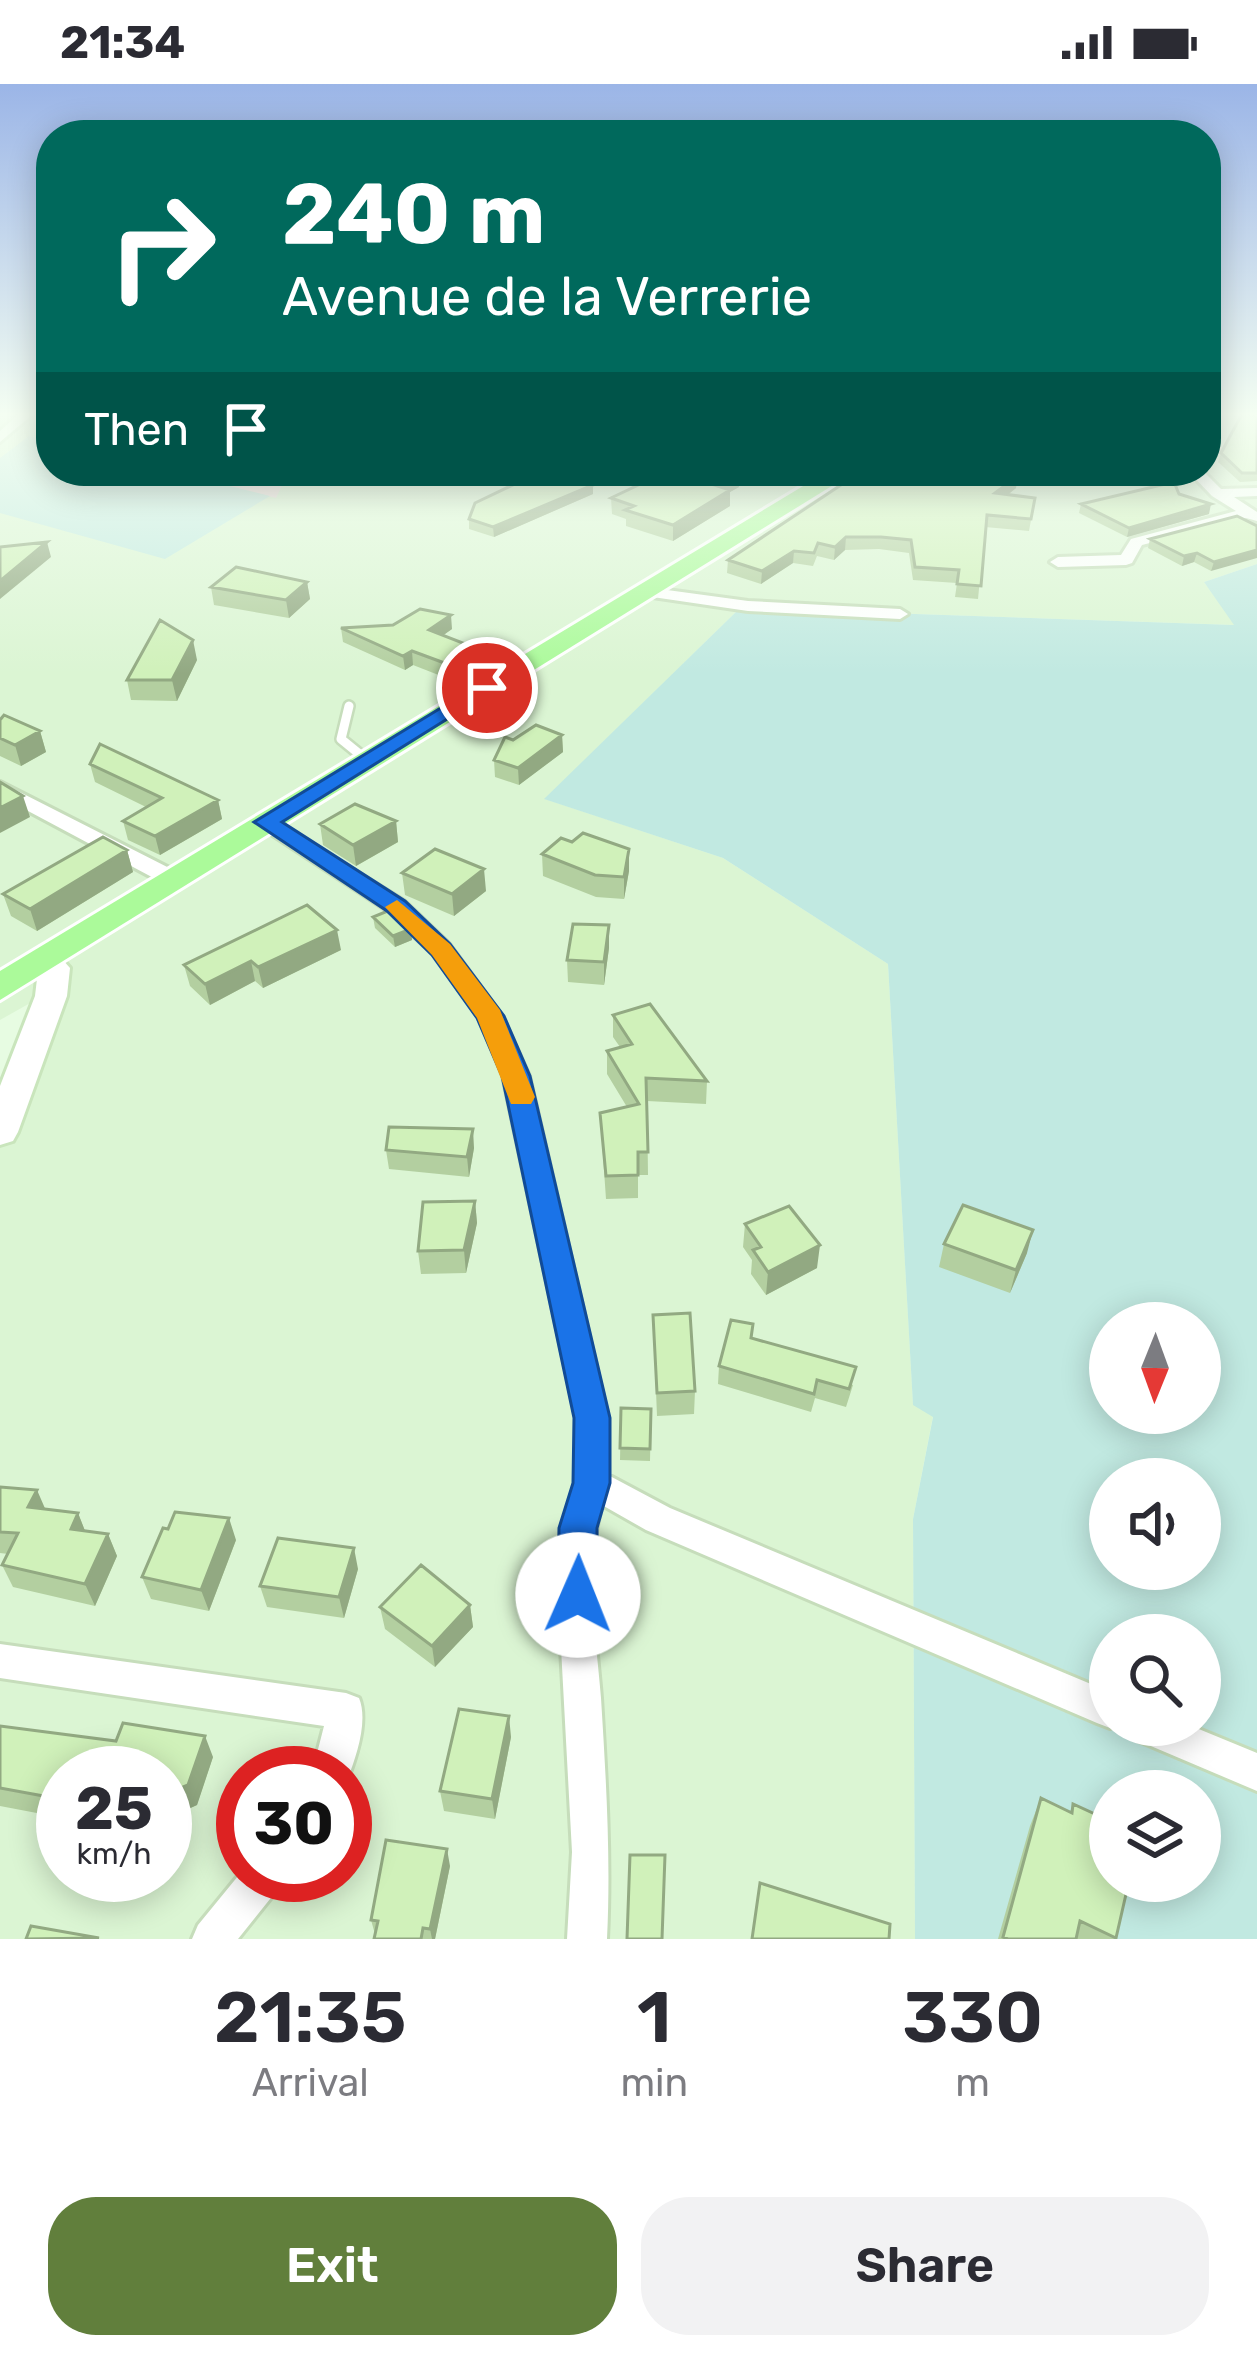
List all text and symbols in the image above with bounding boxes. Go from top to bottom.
text: 21:34 [60,16,185,69]
text: 240 m [282,164,546,264]
icon: right [84,168,240,324]
text: Avenue de la Verrerie [282,265,812,329]
icon: arrive [213,396,279,462]
text: Then [84,403,189,456]
pin [436,637,538,739]
icon: arrive [454,655,520,721]
north arrow [1089,1302,1221,1434]
map controls [1089,1302,1221,1902]
button: sound [1089,1458,1221,1590]
position arrow [515,1532,641,1658]
button: search [1089,1614,1221,1746]
speed limit sign: 30 [216,1746,372,1902]
button: layers [1089,1770,1221,1902]
text: 25 [75,1773,153,1844]
text: km/h [77,1836,151,1872]
text: 21:35 [214,1975,406,2060]
text: 1 [637,1975,672,2060]
text: 330 [902,1975,1043,2060]
text: Arrival [252,2060,369,2106]
text: min [620,2060,688,2106]
text: m [955,2060,990,2106]
button: Exit [48,2197,617,2335]
button: Share [641,2197,1209,2335]

